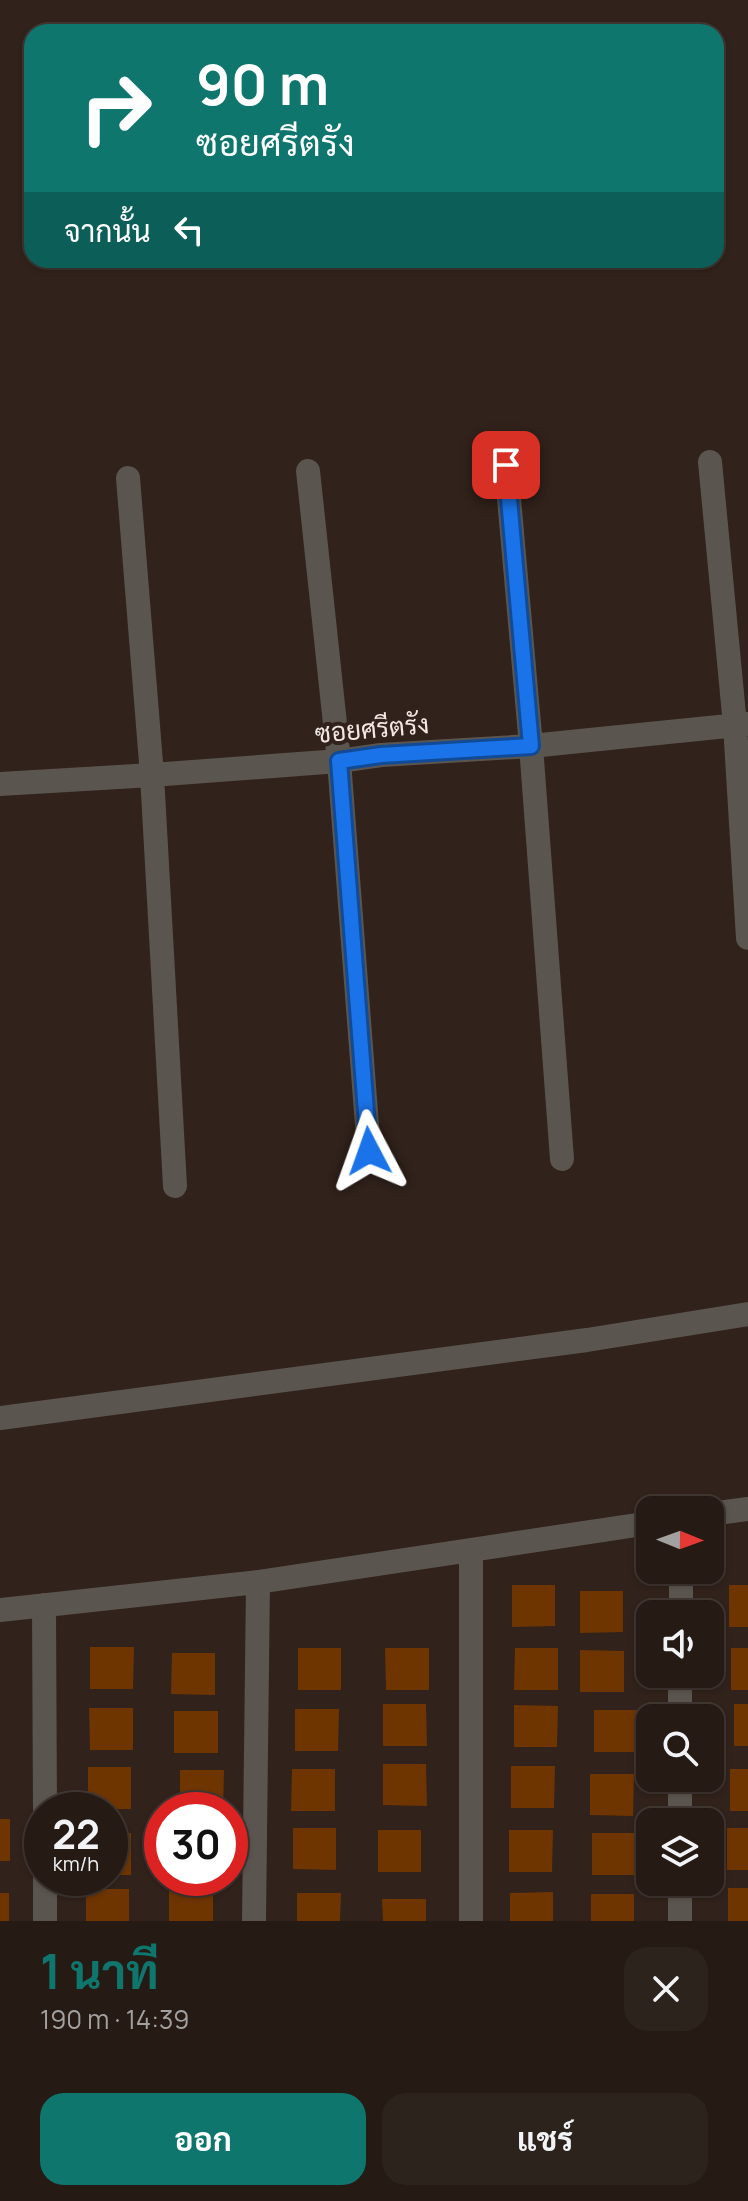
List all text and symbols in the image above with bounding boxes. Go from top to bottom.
text: 90 m [196,45,329,122]
icon: right [64,56,168,160]
text: ซอยศรีตรัง [196,118,355,167]
icon: left [167,208,211,252]
text: จากนั้น [64,210,151,251]
pin [472,431,540,499]
icon: arrive [484,443,528,487]
street label: ซอยศรีตรัง [313,705,431,751]
position arrow [327,1109,411,1193]
north arrow [636,1496,724,1584]
map controls [636,1496,724,1896]
button: sound [636,1600,724,1688]
button: search [636,1704,724,1792]
speed limit sign: 30 [144,1792,248,1896]
text: 22 [52,1806,100,1861]
button: layers [636,1808,724,1896]
text: km/h [53,1850,99,1877]
text: 1 นาที [40,1938,159,2003]
button: close [624,1947,708,2031]
text: 190 m · 14:39 [40,2001,189,2037]
button: ออก [40,2093,366,2185]
button: แชร์ [382,2093,708,2185]

